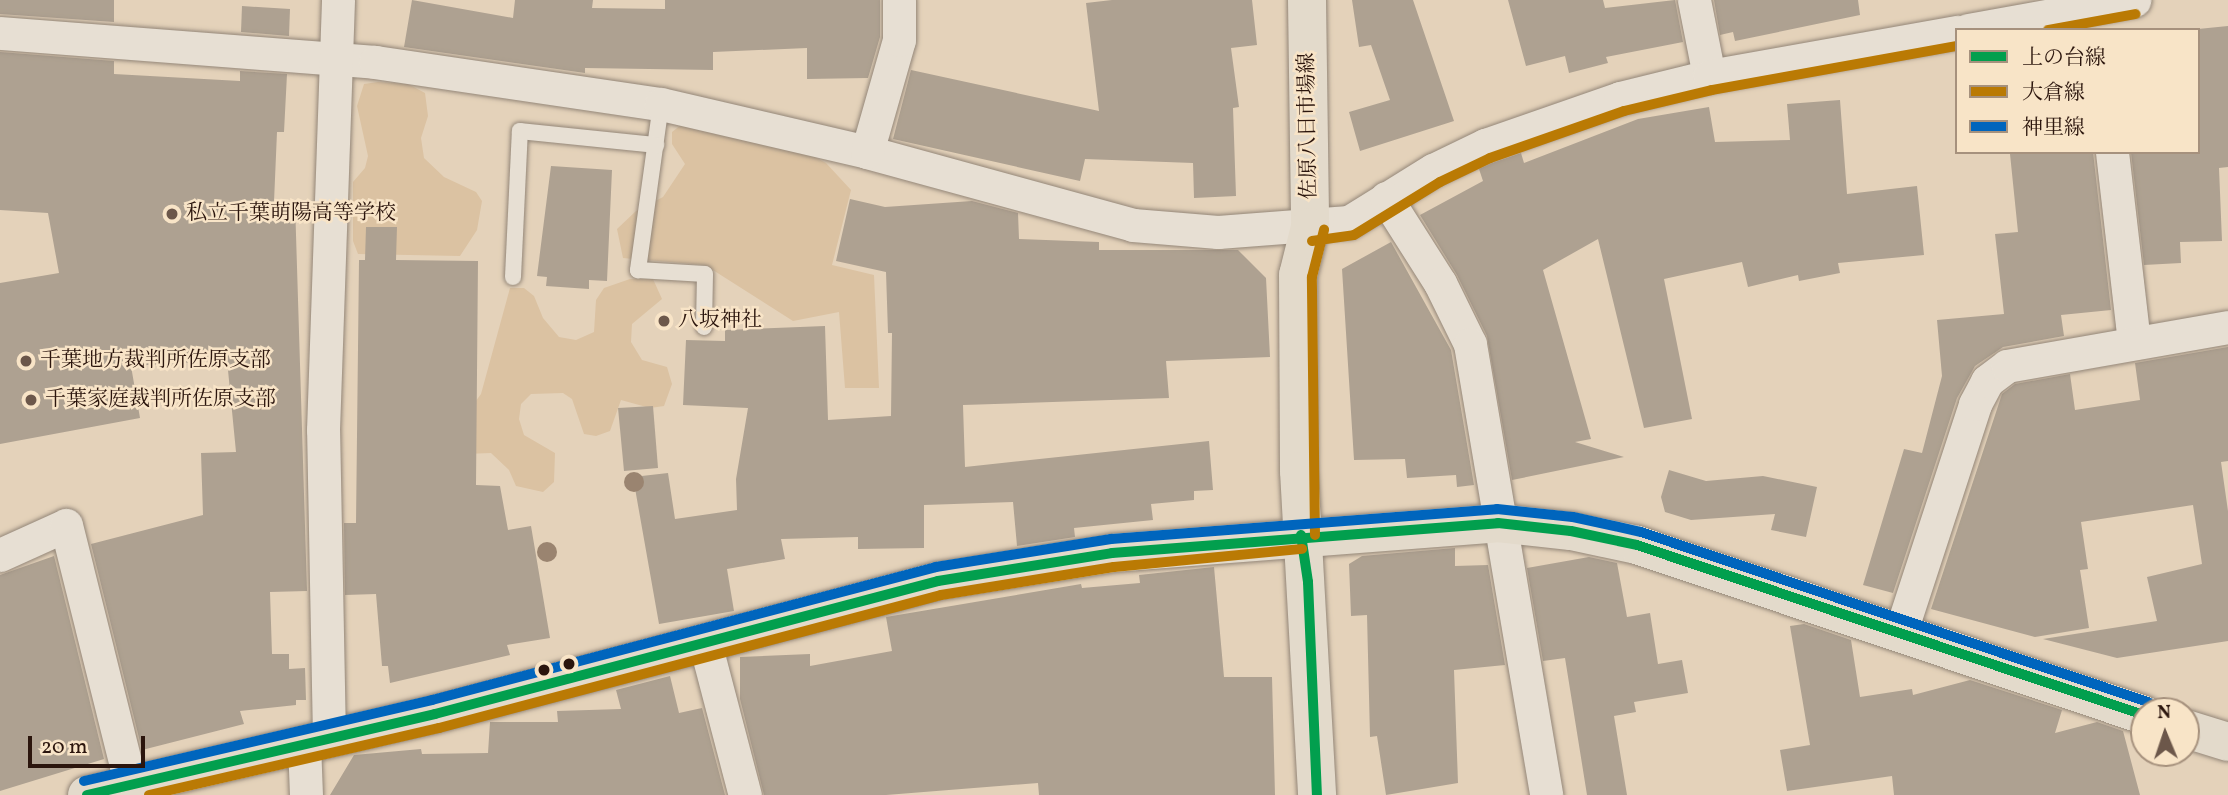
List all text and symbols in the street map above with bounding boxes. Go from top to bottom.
legend [1955,28,2200,154]
text: 上の台線 [2022,44,2106,73]
street label: 佐原八日市場線 [1295,52,1323,200]
text: 大倉線 [2022,79,2085,108]
text: 神里線 [2022,114,2085,143]
place label: 私立千葉萌陽高等学校 [186,201,396,227]
marker: 私立千葉萌陽高等学校 [164,206,180,222]
place label: 八坂神社 [678,308,762,334]
marker: 八坂神社 [656,313,672,329]
place label: 千葉地方裁判所佐原支部 [40,348,271,374]
marker: 千葉地方裁判所佐原支部 [18,353,34,369]
place label: 千葉家庭裁判所佐原支部 [45,387,276,413]
marker: 千葉家庭裁判所佐原支部 [23,392,39,408]
unlabelled marker [562,657,576,671]
unlabelled marker [537,663,551,677]
north arrow [2130,697,2200,767]
text: N [2157,700,2172,726]
scale bar [32,722,149,766]
text: 20 m [41,733,87,762]

